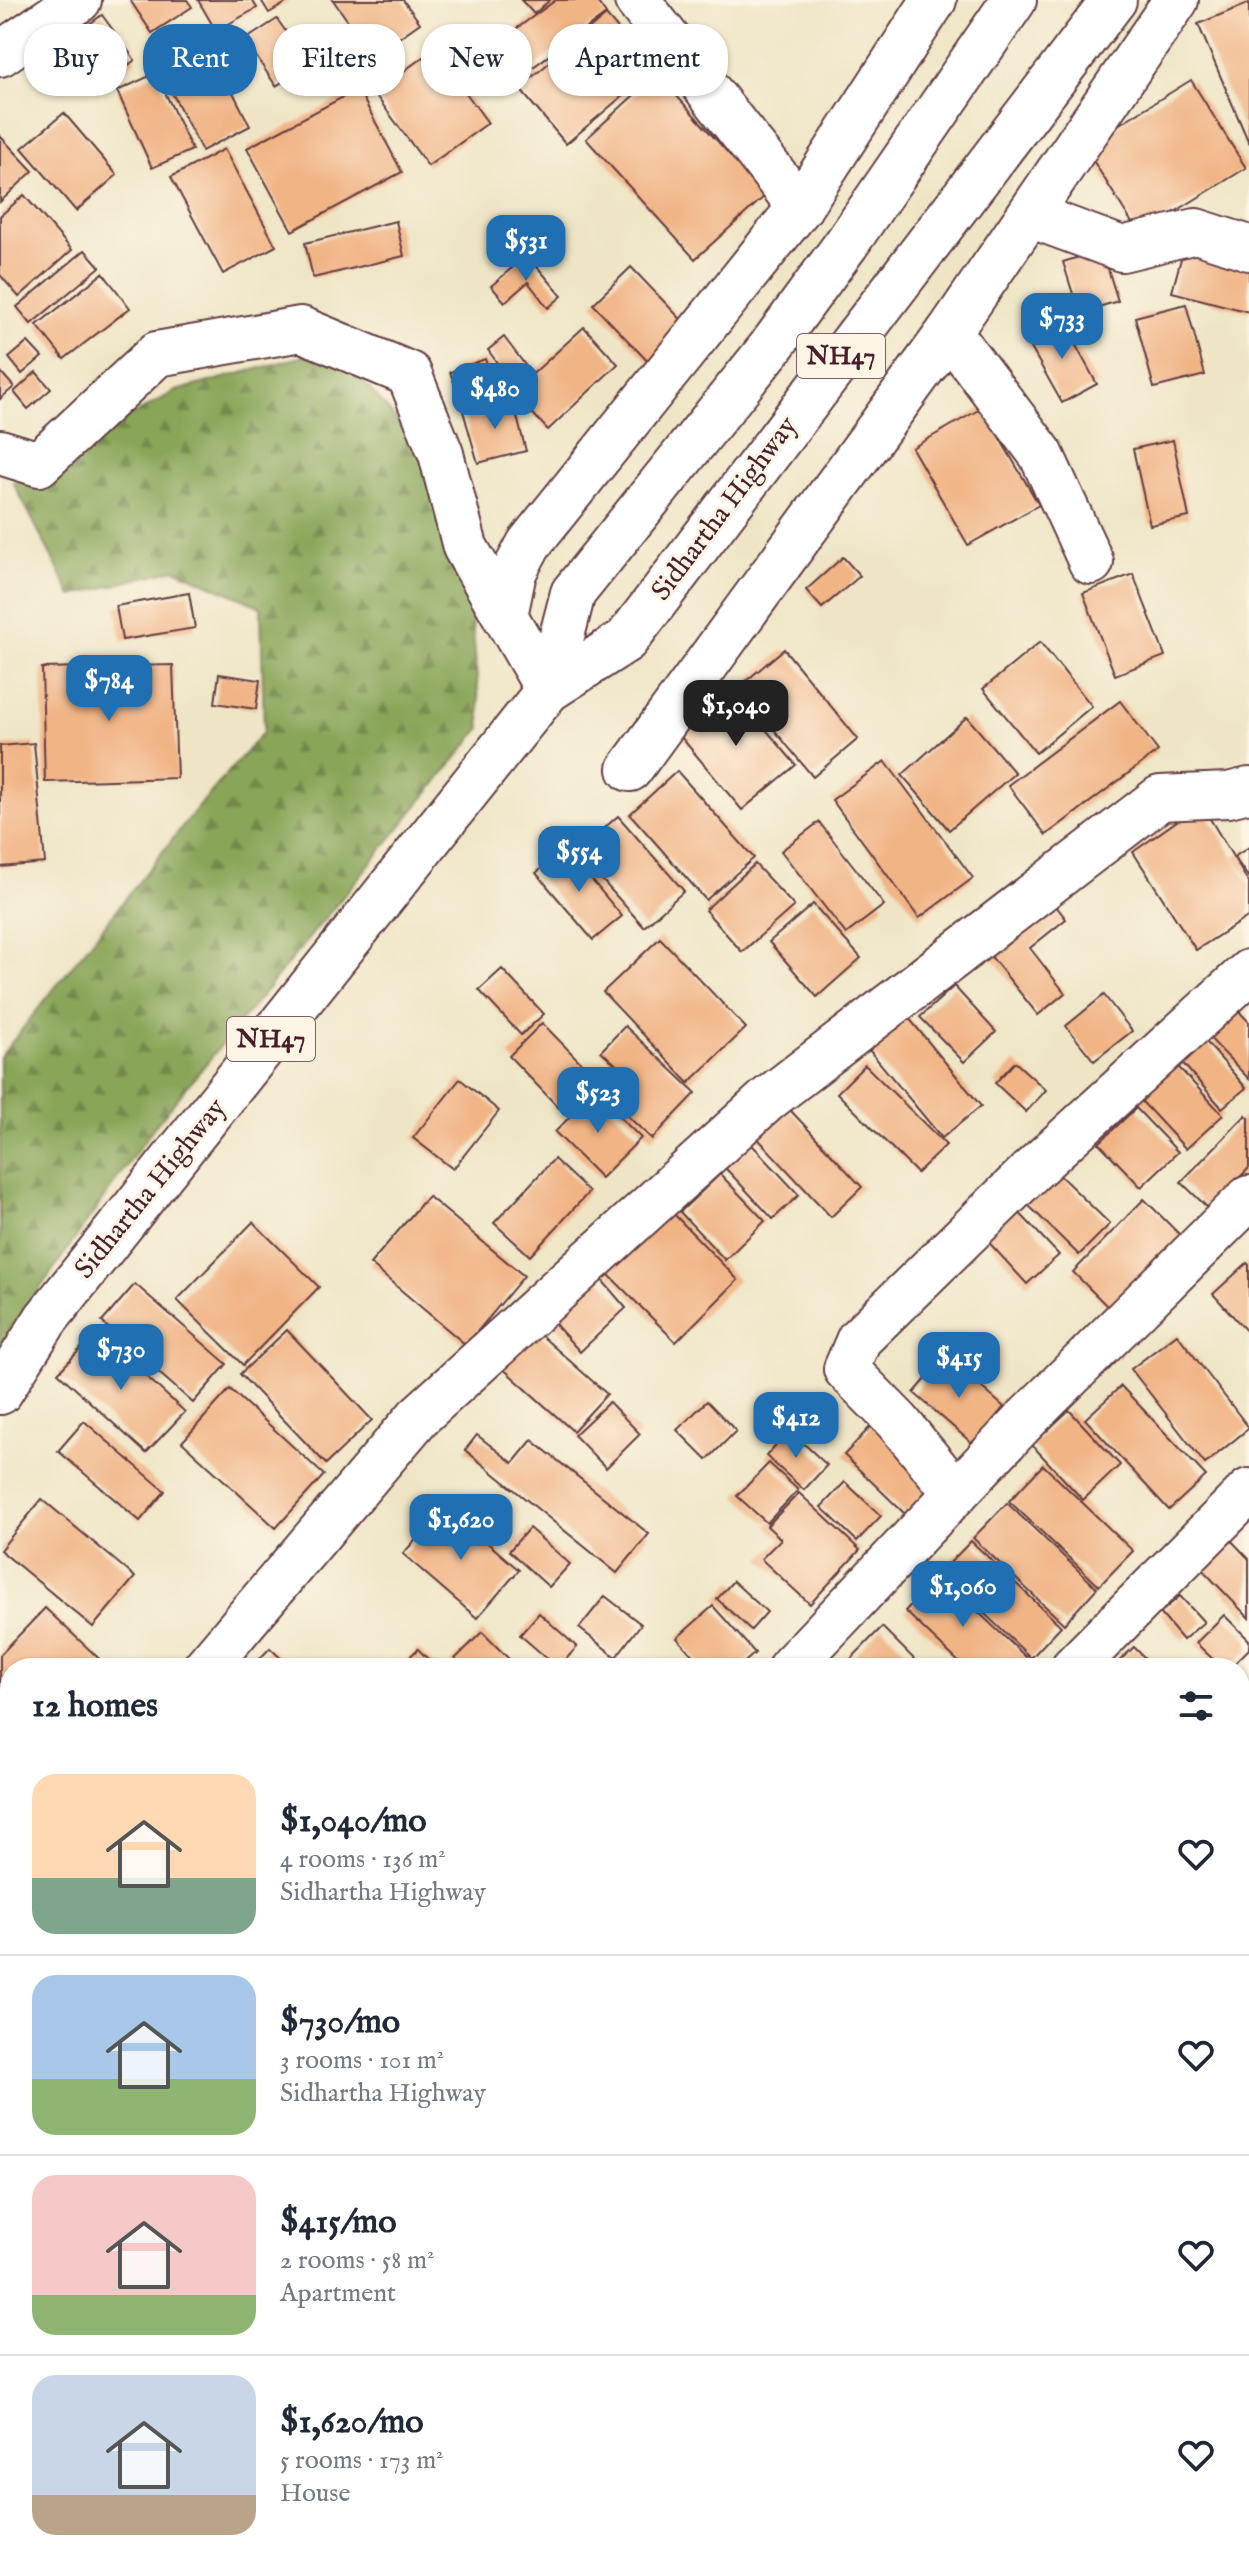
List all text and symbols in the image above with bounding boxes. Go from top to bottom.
chip: Buy [24,24,127,96]
chip: Rent [143,24,257,96]
chip: Filters [273,24,405,96]
chip: New [421,24,532,96]
chip: Apartment [548,24,728,96]
pin: $531 [479,215,573,283]
text: $531 [504,224,548,257]
pin: $733 [1015,293,1109,361]
text: $733 [1039,302,1085,335]
road number: NH47 [797,334,885,378]
pin: $480 [448,363,542,431]
text: $480 [470,372,520,405]
street label: Sidhartha Highway [644,410,806,608]
pin: $784 [62,655,156,723]
text: $784 [84,664,134,697]
pin: $1,040 [671,680,801,748]
text: $1,040 [701,689,771,722]
pin: $554 [532,826,626,894]
text: $554 [556,835,602,868]
road number: NH47 [227,1017,315,1061]
pin: $523 [551,1067,645,1135]
text: $523 [575,1076,621,1109]
street label: Sidhartha Highway [68,1092,235,1286]
pin: $730 [74,1324,168,1392]
pin: $415 [912,1332,1006,1400]
text: $730 [96,1333,146,1366]
text: $415 [936,1341,982,1374]
pin: $412 [749,1392,843,1460]
text: $412 [771,1401,821,1434]
pin: $1,620 [396,1494,526,1562]
text: $1,620 [428,1503,494,1536]
pin: $1,060 [898,1561,1028,1629]
text: $1,060 [929,1570,997,1603]
icon: filters [1174,1684,1218,1728]
text: 12 homes [32,1685,158,1728]
text: $1,040/mo [280,1800,427,1843]
icon: home [96,1806,192,1902]
icon: heart [1174,1832,1218,1876]
text: 4 rooms · 136 m² [280,1843,446,1876]
text: Sidhartha Highway [280,1876,486,1909]
text: $730/mo [280,2001,400,2044]
icon: home [96,2007,192,2103]
icon: heart [1174,2033,1218,2077]
text: 3 rooms · 101 m² [280,2044,444,2077]
text: Sidhartha Highway [280,2077,486,2110]
text: $415/mo [280,2201,397,2244]
icon: home [96,2207,192,2303]
icon: heart [1174,2233,1218,2277]
text: 2 rooms · 58 m² [280,2244,434,2277]
text: Apartment [280,2277,396,2310]
text: $1,620/mo [280,2401,424,2444]
icon: home [96,2407,192,2503]
icon: heart [1174,2433,1218,2477]
text: 5 rooms · 173 m² [280,2444,444,2477]
text: House [280,2477,350,2510]

